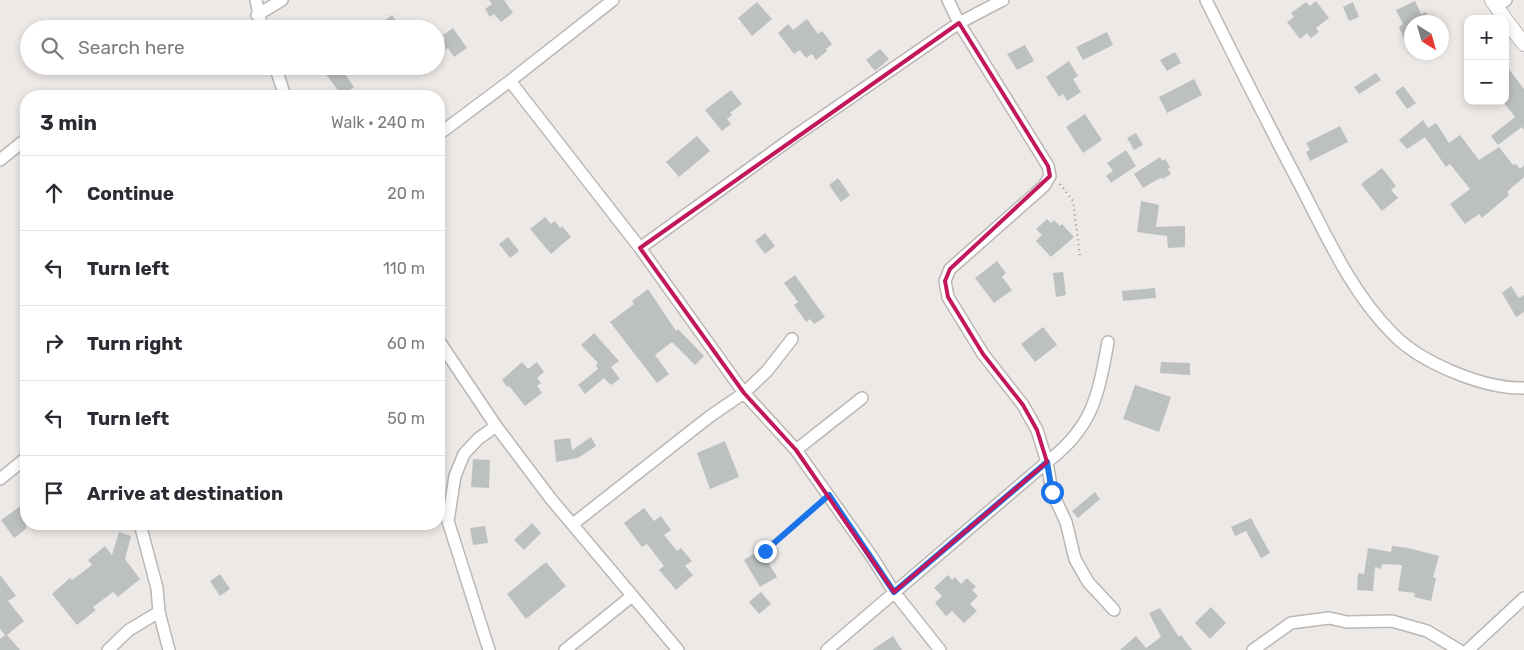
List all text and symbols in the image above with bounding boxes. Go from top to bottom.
north arrow [1404,15,1449,60]
map controls [1464,15,1509,105]
button: + [1464,15,1509,60]
search box [20,20,445,75]
icon: search [38,34,66,62]
text: Search here [78,36,185,59]
button: − [1464,60,1509,105]
text: 3 min [40,110,97,135]
text: Walk · 240 m [331,113,425,132]
icon: ahead [40,179,68,207]
text: Continue [87,182,174,205]
text: 20 m [387,184,425,203]
icon: left [40,254,68,282]
text: Turn left [87,257,169,280]
text: 110 m [383,259,425,278]
icon: right [40,329,68,357]
text: Turn right [87,332,182,355]
text: 60 m [387,334,425,353]
icon: left [40,404,68,432]
text: Turn left [87,407,169,430]
text: 50 m [387,409,425,428]
icon: arrive [40,479,68,507]
route start [1041,481,1064,504]
text: Arrive at destination [87,482,283,505]
route end [754,540,777,563]

